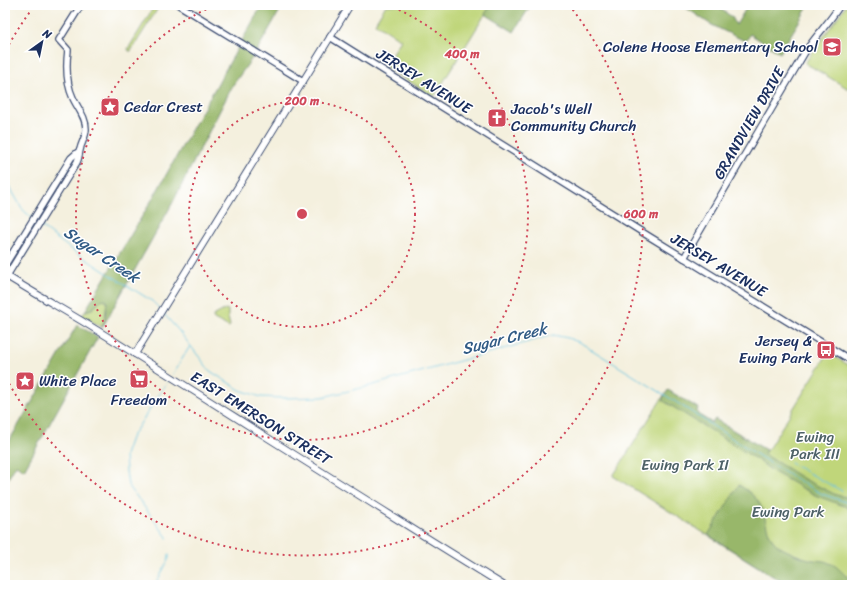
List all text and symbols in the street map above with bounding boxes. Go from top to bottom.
north arrow [22,22,62,62]
text: N [38,23,56,44]
place label: Colene Hoose Elementary School [603,34,819,60]
school or university icon: Colene Hoose Elementary School [821,36,843,58]
street label: JERSEY AVENUE [370,41,478,122]
text: 400 m [443,43,480,65]
street label: GRANDVIEW DRIVE [706,60,793,184]
text: 200 m [284,90,320,112]
place label: Cedar Crest [124,94,203,120]
place icon: Cedar Crest [99,96,121,118]
place label: Jacob's Well Community Church [510,96,636,139]
church icon: Jacob's Well Community Church [486,107,508,129]
text: 600 m [623,203,659,225]
centre of rings [295,207,309,221]
water label: Sugar Creek [58,218,148,292]
street label: JERSEY AVENUE [665,225,774,305]
water label: Sugar Creek [459,313,552,363]
place label: Jersey & Ewing Park [739,328,812,371]
bus stop icon: Jersey & Ewing Park [815,339,837,361]
street label: EAST EMERSON STREET [185,364,338,473]
place label: White Place [39,368,117,394]
supermarket icon: Freedom [128,368,150,390]
place icon: White Place [14,370,36,392]
place label: Freedom [111,387,167,413]
park label: Ewing Park III [790,424,840,467]
park label: Ewing Park II [641,452,729,478]
park label: Ewing Park [751,499,825,525]

